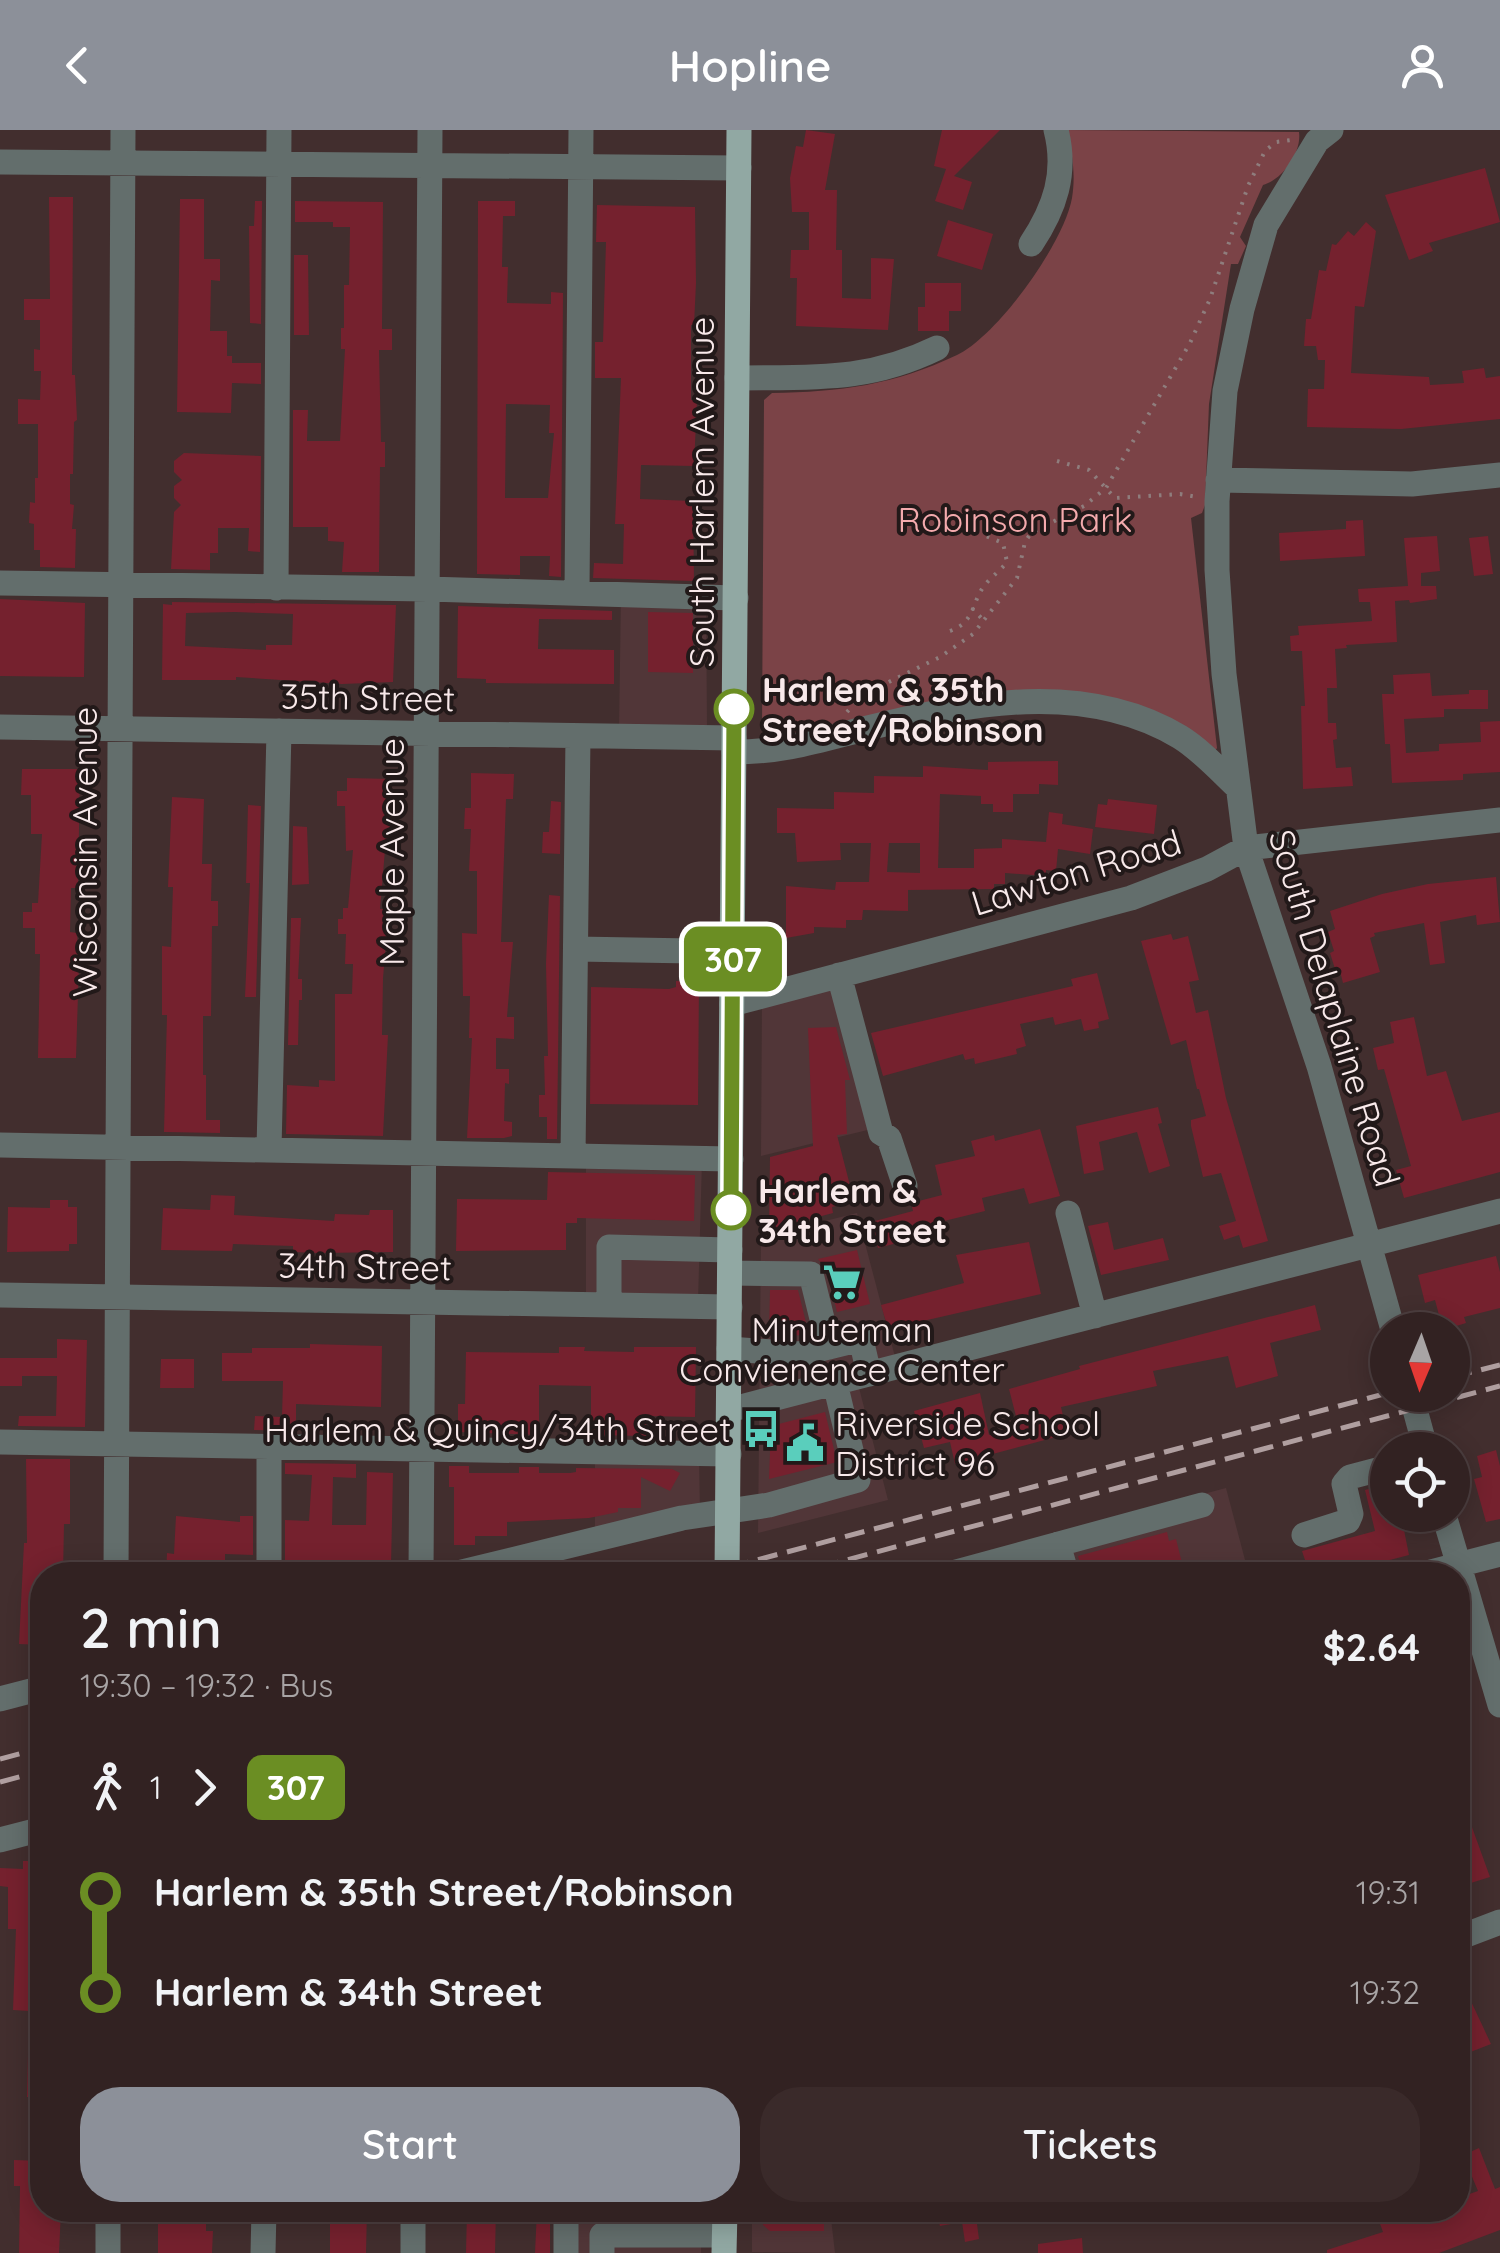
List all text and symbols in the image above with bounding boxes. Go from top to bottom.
text: Hopline [669,37,831,93]
icon: back [50,38,105,93]
icon: person [1395,38,1450,93]
street label: South Harlem Avenue [679,317,723,667]
park label: Robinson Park [898,497,1132,541]
place label: Harlem & 35th Street/Robinson [762,667,1044,751]
street label: 35th Street [280,673,456,721]
marker: Harlem & 35th Street/Robinson [715,690,753,728]
street label: Wisconsin Avenue [62,707,106,997]
street label: Maple Avenue [369,738,413,966]
street label: Lawton Road [966,819,1186,925]
street label: South Delaplaine Road [1260,824,1410,1192]
line badge: 307 [676,926,790,992]
text: 307 [704,937,762,981]
place label: Harlem & 34th Street [758,1168,947,1252]
marker: Harlem & 34th Street [712,1191,750,1229]
street label: 34th Street [278,1242,452,1290]
supermarket icon: Minuteman Convienence Center [821,1261,863,1303]
place label: Minuteman Convienence Center [679,1307,1005,1391]
north arrow [1370,1312,1470,1412]
map controls [1370,1312,1470,1532]
place label: Riverside School District 96 [835,1401,1100,1485]
place label: Harlem & Quincy/34th Street [264,1407,731,1451]
bus stop icon: Harlem & Quincy/34th Street [740,1408,782,1450]
public building icon: Riverside School District 96 [784,1422,826,1464]
button: locate [1370,1432,1470,1532]
text: 2 min [80,1593,222,1662]
text: $2.64 [1323,1623,1420,1671]
text: 19:30 – 19:32 · Bus [80,1665,333,1705]
icon: walk [80,1760,135,1815]
icon: forward [177,1760,232,1815]
text: 307 [267,1765,325,1809]
text: 1 [150,1767,162,1807]
text: Harlem & 35th Street/Robinson [154,1868,734,1916]
text: 19:31 [1356,1872,1420,1912]
text: Harlem & 34th Street [154,1968,543,2016]
text: 19:32 [1350,1972,1420,2012]
button: Start [80,2087,740,2202]
button: Tickets [760,2087,1420,2202]

